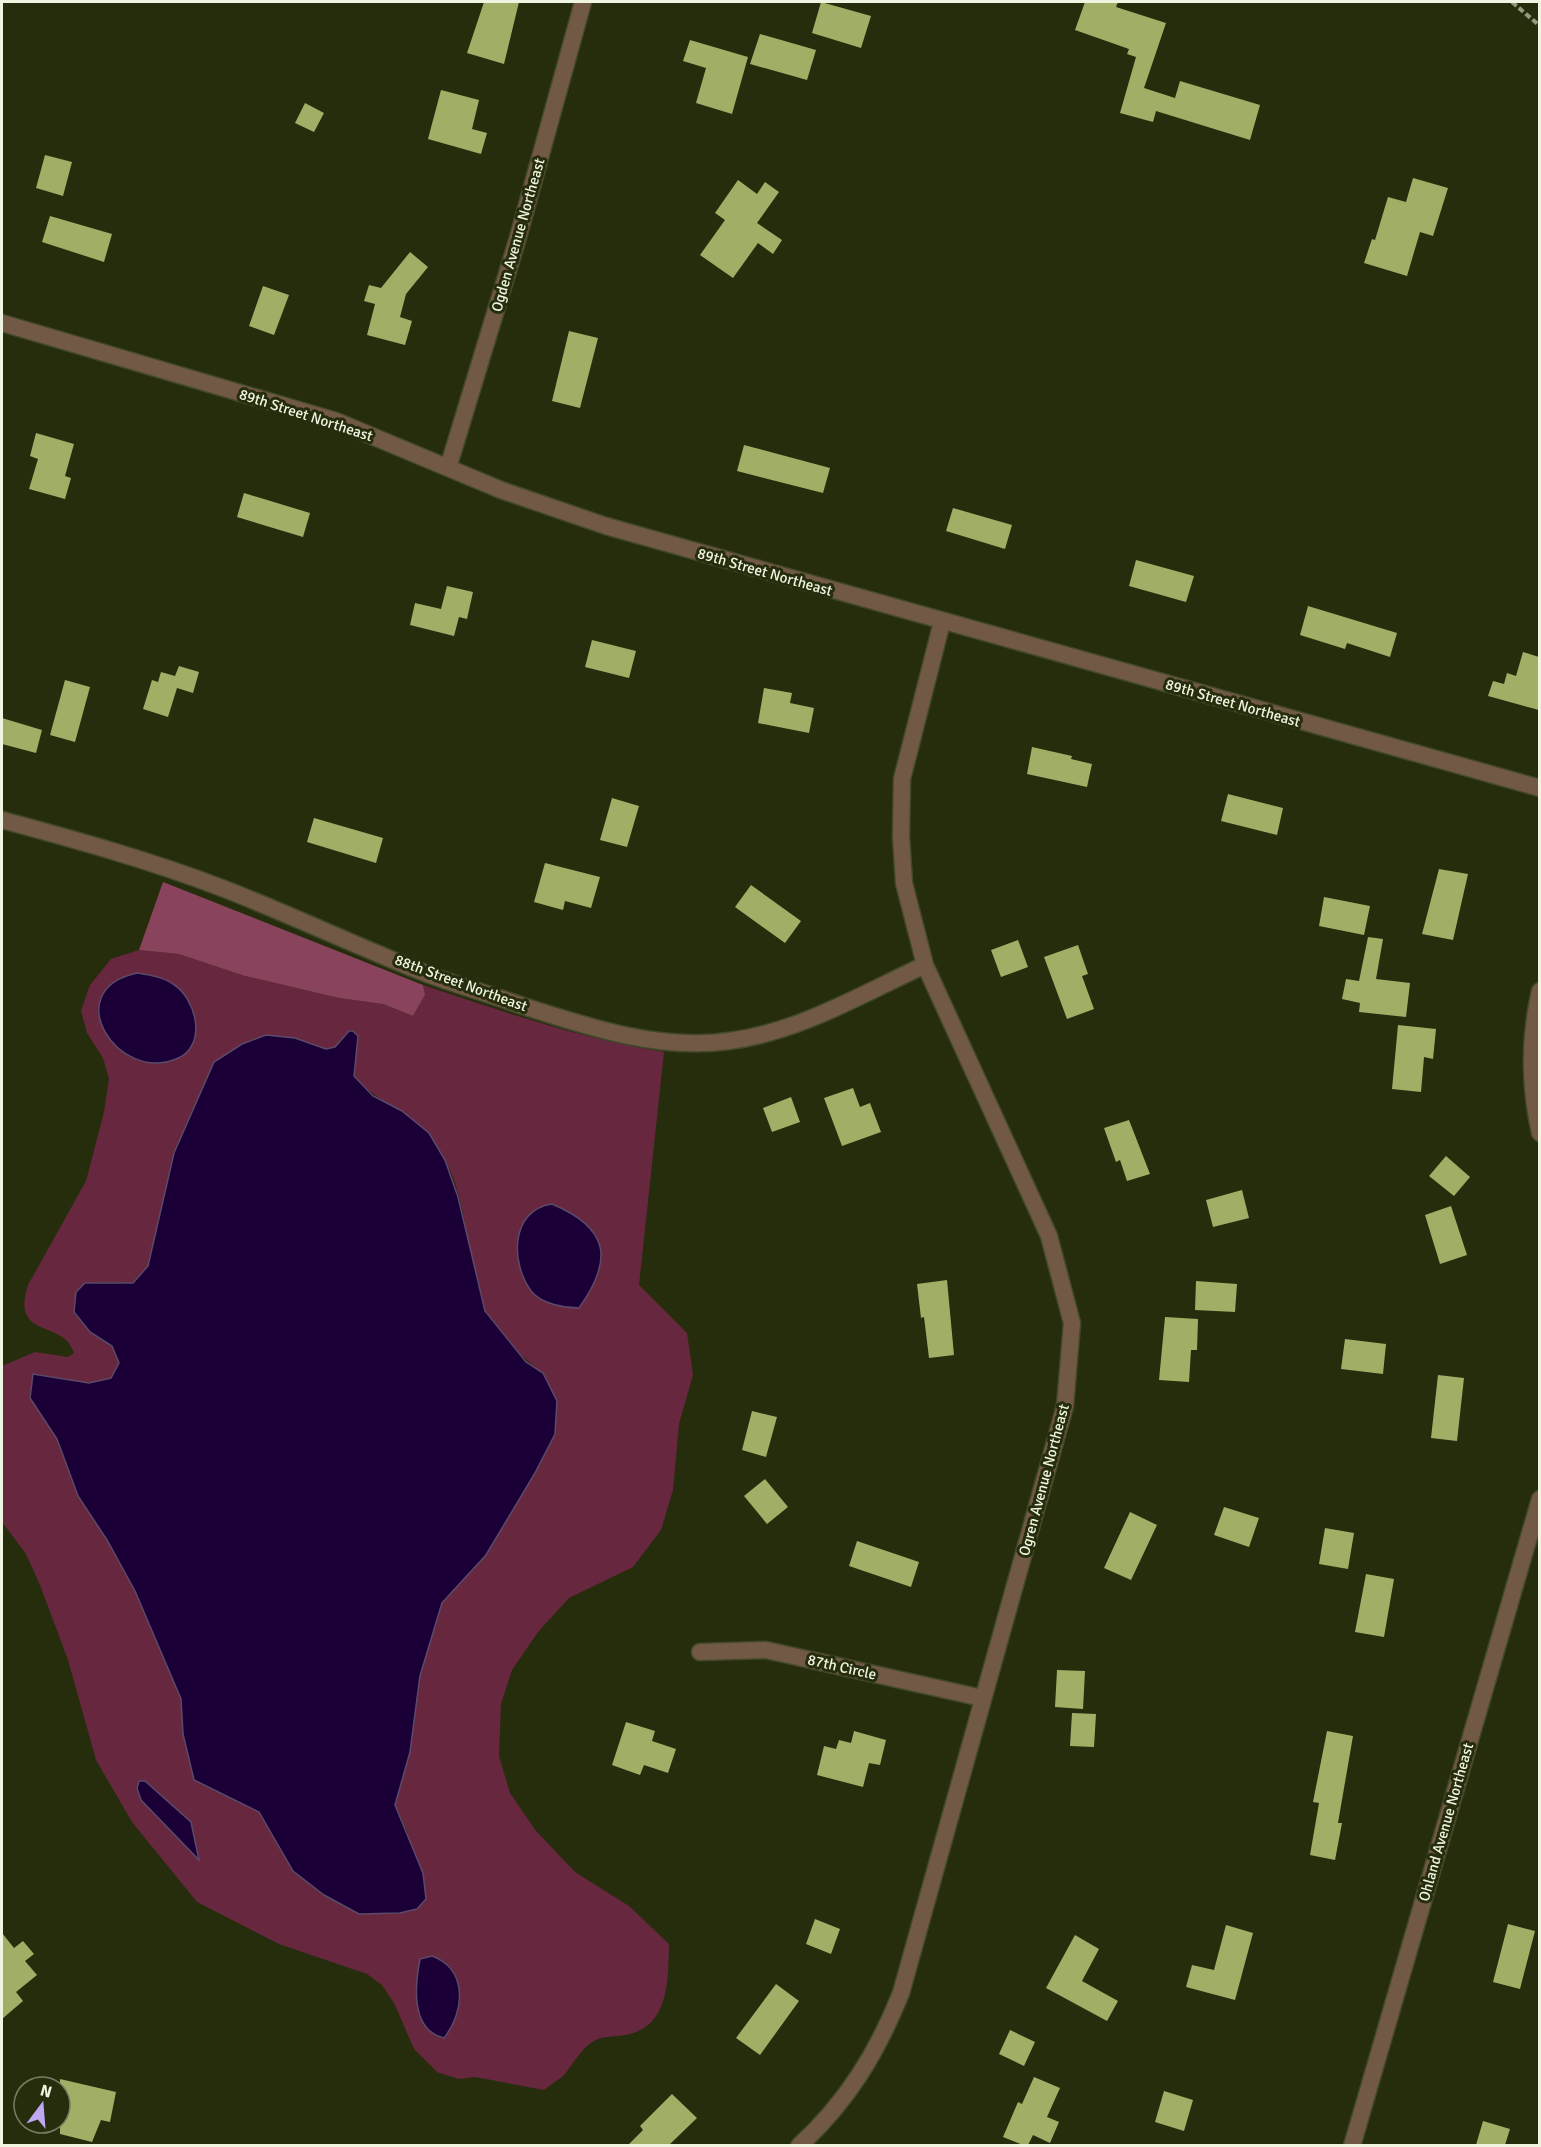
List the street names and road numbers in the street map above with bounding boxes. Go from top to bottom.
street label: Ogden Avenue Northeast [487,156,549,314]
street label: 89th Street Northeast [237,385,375,445]
street label: 89th Street Northeast [695,544,835,600]
street label: 89th Street Northeast [1163,675,1303,731]
street label: 88th Street Northeast [392,951,530,1015]
street label: Ogren Avenue Northeast [1015,1402,1073,1558]
street label: 87th Circle [806,1650,878,1684]
street label: Ohland Avenue Northeast [1415,1741,1477,1903]

